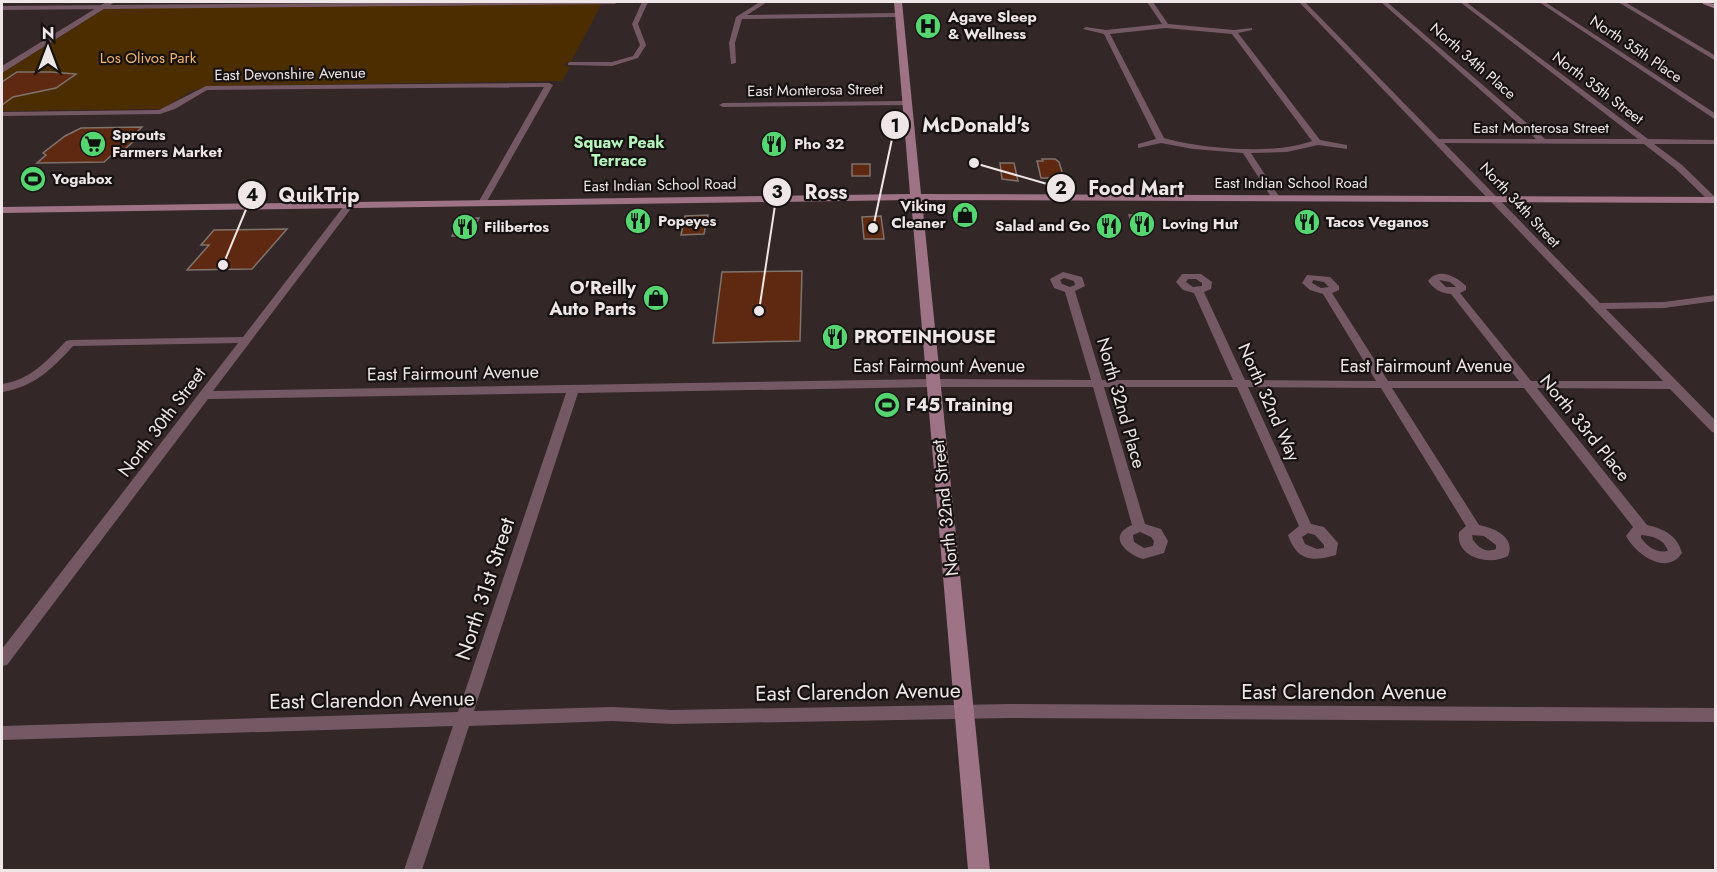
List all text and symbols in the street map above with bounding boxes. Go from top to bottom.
place label: Agave Sleep & Wellness [947,6,1037,45]
street label: North 35th Place [1585,10,1687,88]
hospital icon: Agave Sleep & Wellness [913,11,943,41]
street label: North 34th Place [1425,17,1521,105]
north arrow [18,18,78,78]
text: N [42,22,54,45]
street label: North 35th Street [1548,46,1649,130]
park label: Los Olivos Park [100,47,197,69]
street label: East Devonshire Avenue [214,62,366,86]
street label: East Monterosa Street [747,78,883,102]
callout: McDonald's [880,106,1042,144]
text: McDonald's [922,111,1030,140]
text: 1 [890,113,900,139]
street label: East Monterosa Street [1473,117,1609,139]
place label: Sprouts Farmers Market [112,124,222,163]
supermarket icon: Sprouts Farmers Market [78,129,108,159]
restaurant icon: Pho 32 [759,129,789,159]
district label: Squaw Peak Terrace [573,131,665,172]
place label: Pho 32 [794,133,845,155]
street label: North 34th Street [1475,157,1566,253]
sports icon: Yogabox [18,164,48,194]
place label: Yogabox [51,168,112,190]
callout: Food Mart [1046,169,1196,207]
street label: East Indian School Road [1214,172,1368,194]
street label: East Indian School Road [583,173,737,197]
callout: Ross [762,173,859,211]
text: Food Mart [1088,174,1184,203]
text: 2 [1055,175,1067,201]
callout: QuikTrip [237,176,372,214]
text: Ross [805,178,847,207]
text: 3 [771,179,783,205]
text: QuikTrip [278,181,360,210]
text: 4 [246,182,258,208]
place label: Viking Cleaner [891,195,947,234]
shop icon: Viking Cleaner [950,200,980,230]
restaurant icon: Popeyes [623,206,653,236]
restaurant icon: Tacos Veganos [1292,207,1322,237]
restaurant icon: Loving Hut [1127,209,1157,239]
place label: Popeyes [658,210,717,232]
restaurant icon: Salad and Go [1094,211,1124,241]
place label: Tacos Veganos [1326,211,1429,233]
restaurant icon: Filibertos [450,212,480,242]
place label: Loving Hut [1162,213,1238,235]
place label: Salad and Go [995,215,1090,237]
place label: Filibertos [484,216,549,238]
place label: O'Reilly Auto Parts [548,275,637,322]
shop icon: O'Reilly Auto Parts [641,283,671,313]
restaurant icon: PROTEINHOUSE [820,322,850,352]
place label: PROTEINHOUSE [854,324,996,350]
street label: North 32nd Place [1090,335,1152,471]
street label: North 32nd Way [1231,339,1307,465]
street label: East Fairmount Avenue [853,353,1025,379]
street label: East Fairmount Avenue [1340,353,1512,379]
street label: East Fairmount Avenue [367,359,539,387]
street label: North 30th Street [112,361,212,482]
street label: North 33rd Place [1534,369,1636,487]
sports icon: F45 Training [872,390,902,420]
place label: F45 Training [906,392,1013,418]
street label: North 32nd Street [925,438,965,578]
street label: North 31st Street [448,514,522,664]
street label: East Clarendon Avenue [755,675,961,709]
street label: East Clarendon Avenue [1241,677,1447,707]
street label: East Clarendon Avenue [269,683,475,717]

